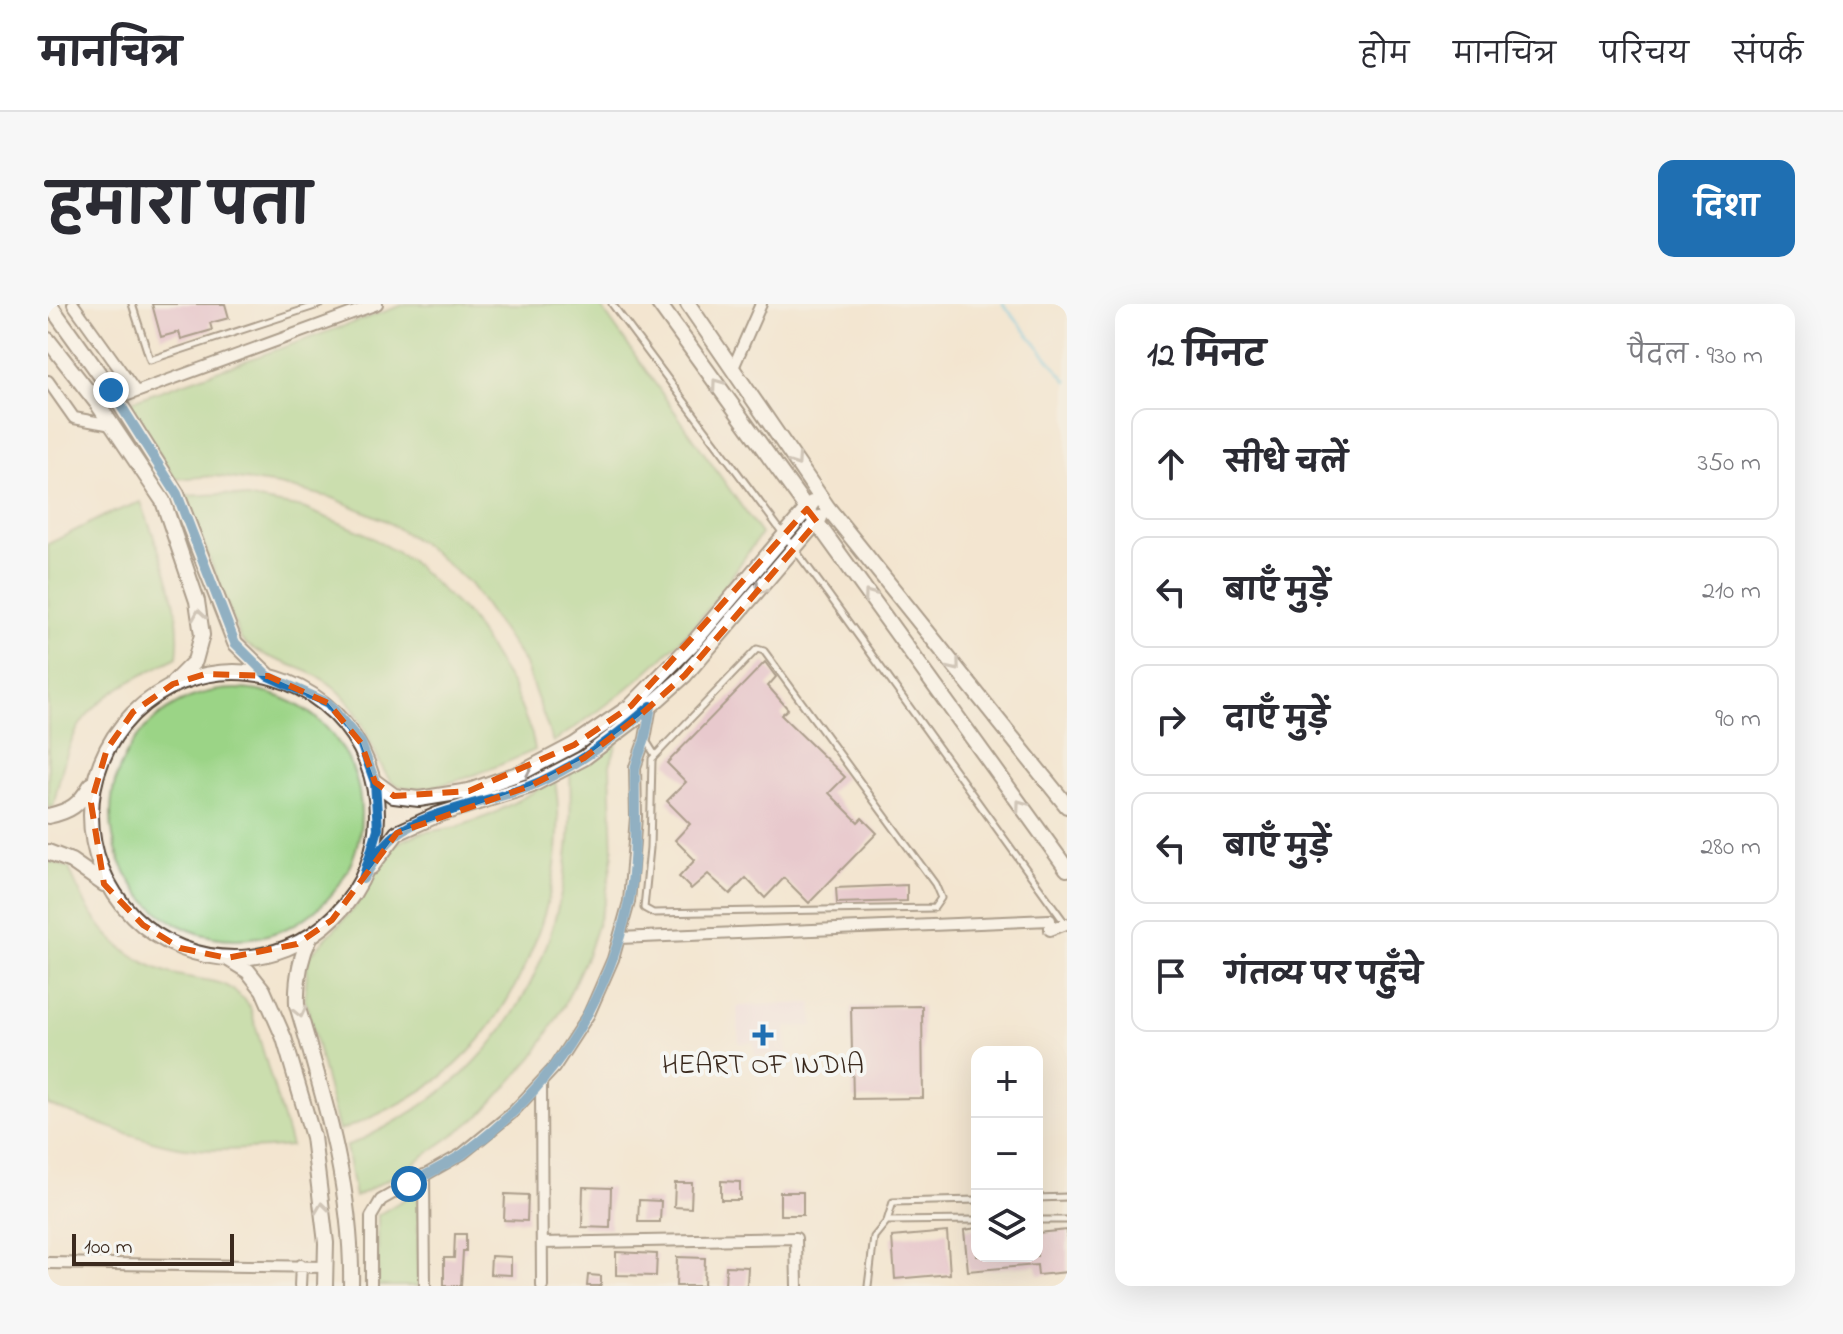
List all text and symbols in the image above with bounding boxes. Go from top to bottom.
text: मानचित्र [40,28,181,84]
text: होम [1360,36,1409,77]
text: मानचित्र [1453,36,1556,77]
text: परिचय [1600,36,1689,77]
text: संपर्क [1733,36,1803,77]
button: दिशा [1658,160,1795,257]
text: हमारा पता [48,169,311,250]
text: 12 मिनट [1147,332,1266,382]
text: पैदल · 930 m [1628,338,1763,376]
route end [93,372,129,408]
one-way arrow [712,378,727,392]
icon: ahead [1149,442,1193,486]
text: सीधे चलें [1225,443,1348,487]
text: 350 m [1697,445,1761,483]
one-way arrow [786,452,801,466]
icon: left [1149,570,1193,614]
text: बाएँ मुड़ें [1225,571,1330,615]
text: 210 m [1702,573,1761,611]
one-way arrow [755,580,770,595]
one-way arrow [864,589,879,603]
one-way arrow [191,609,208,622]
one-way arrow [945,657,960,671]
icon: right [1149,698,1193,742]
text: दाएँ मुड़ें [1225,699,1329,743]
text: 90 m [1715,701,1761,739]
one-way arrow [519,763,534,779]
one-way arrow [1016,800,1031,814]
icon: left [1149,826,1193,870]
text: बाएँ मुड़ें [1225,827,1330,871]
text: 280 m [1700,829,1761,867]
icon: arrive [1149,954,1193,998]
text: गंतव्य पर पहुँचे [1225,955,1422,999]
one-way arrow [291,1005,308,1019]
marker: HEART OF INDIA [752,1024,774,1046]
place label: HEART OF INDIA [662,1046,864,1087]
map controls [971,1046,1043,1262]
button: + [971,1046,1043,1118]
button: − [971,1118,1043,1190]
route start [391,1166,427,1202]
button: layers [971,1190,1043,1262]
one-way arrow [313,1201,330,1214]
scale bar [72,1230,234,1266]
text: 100 m [84,1232,133,1264]

